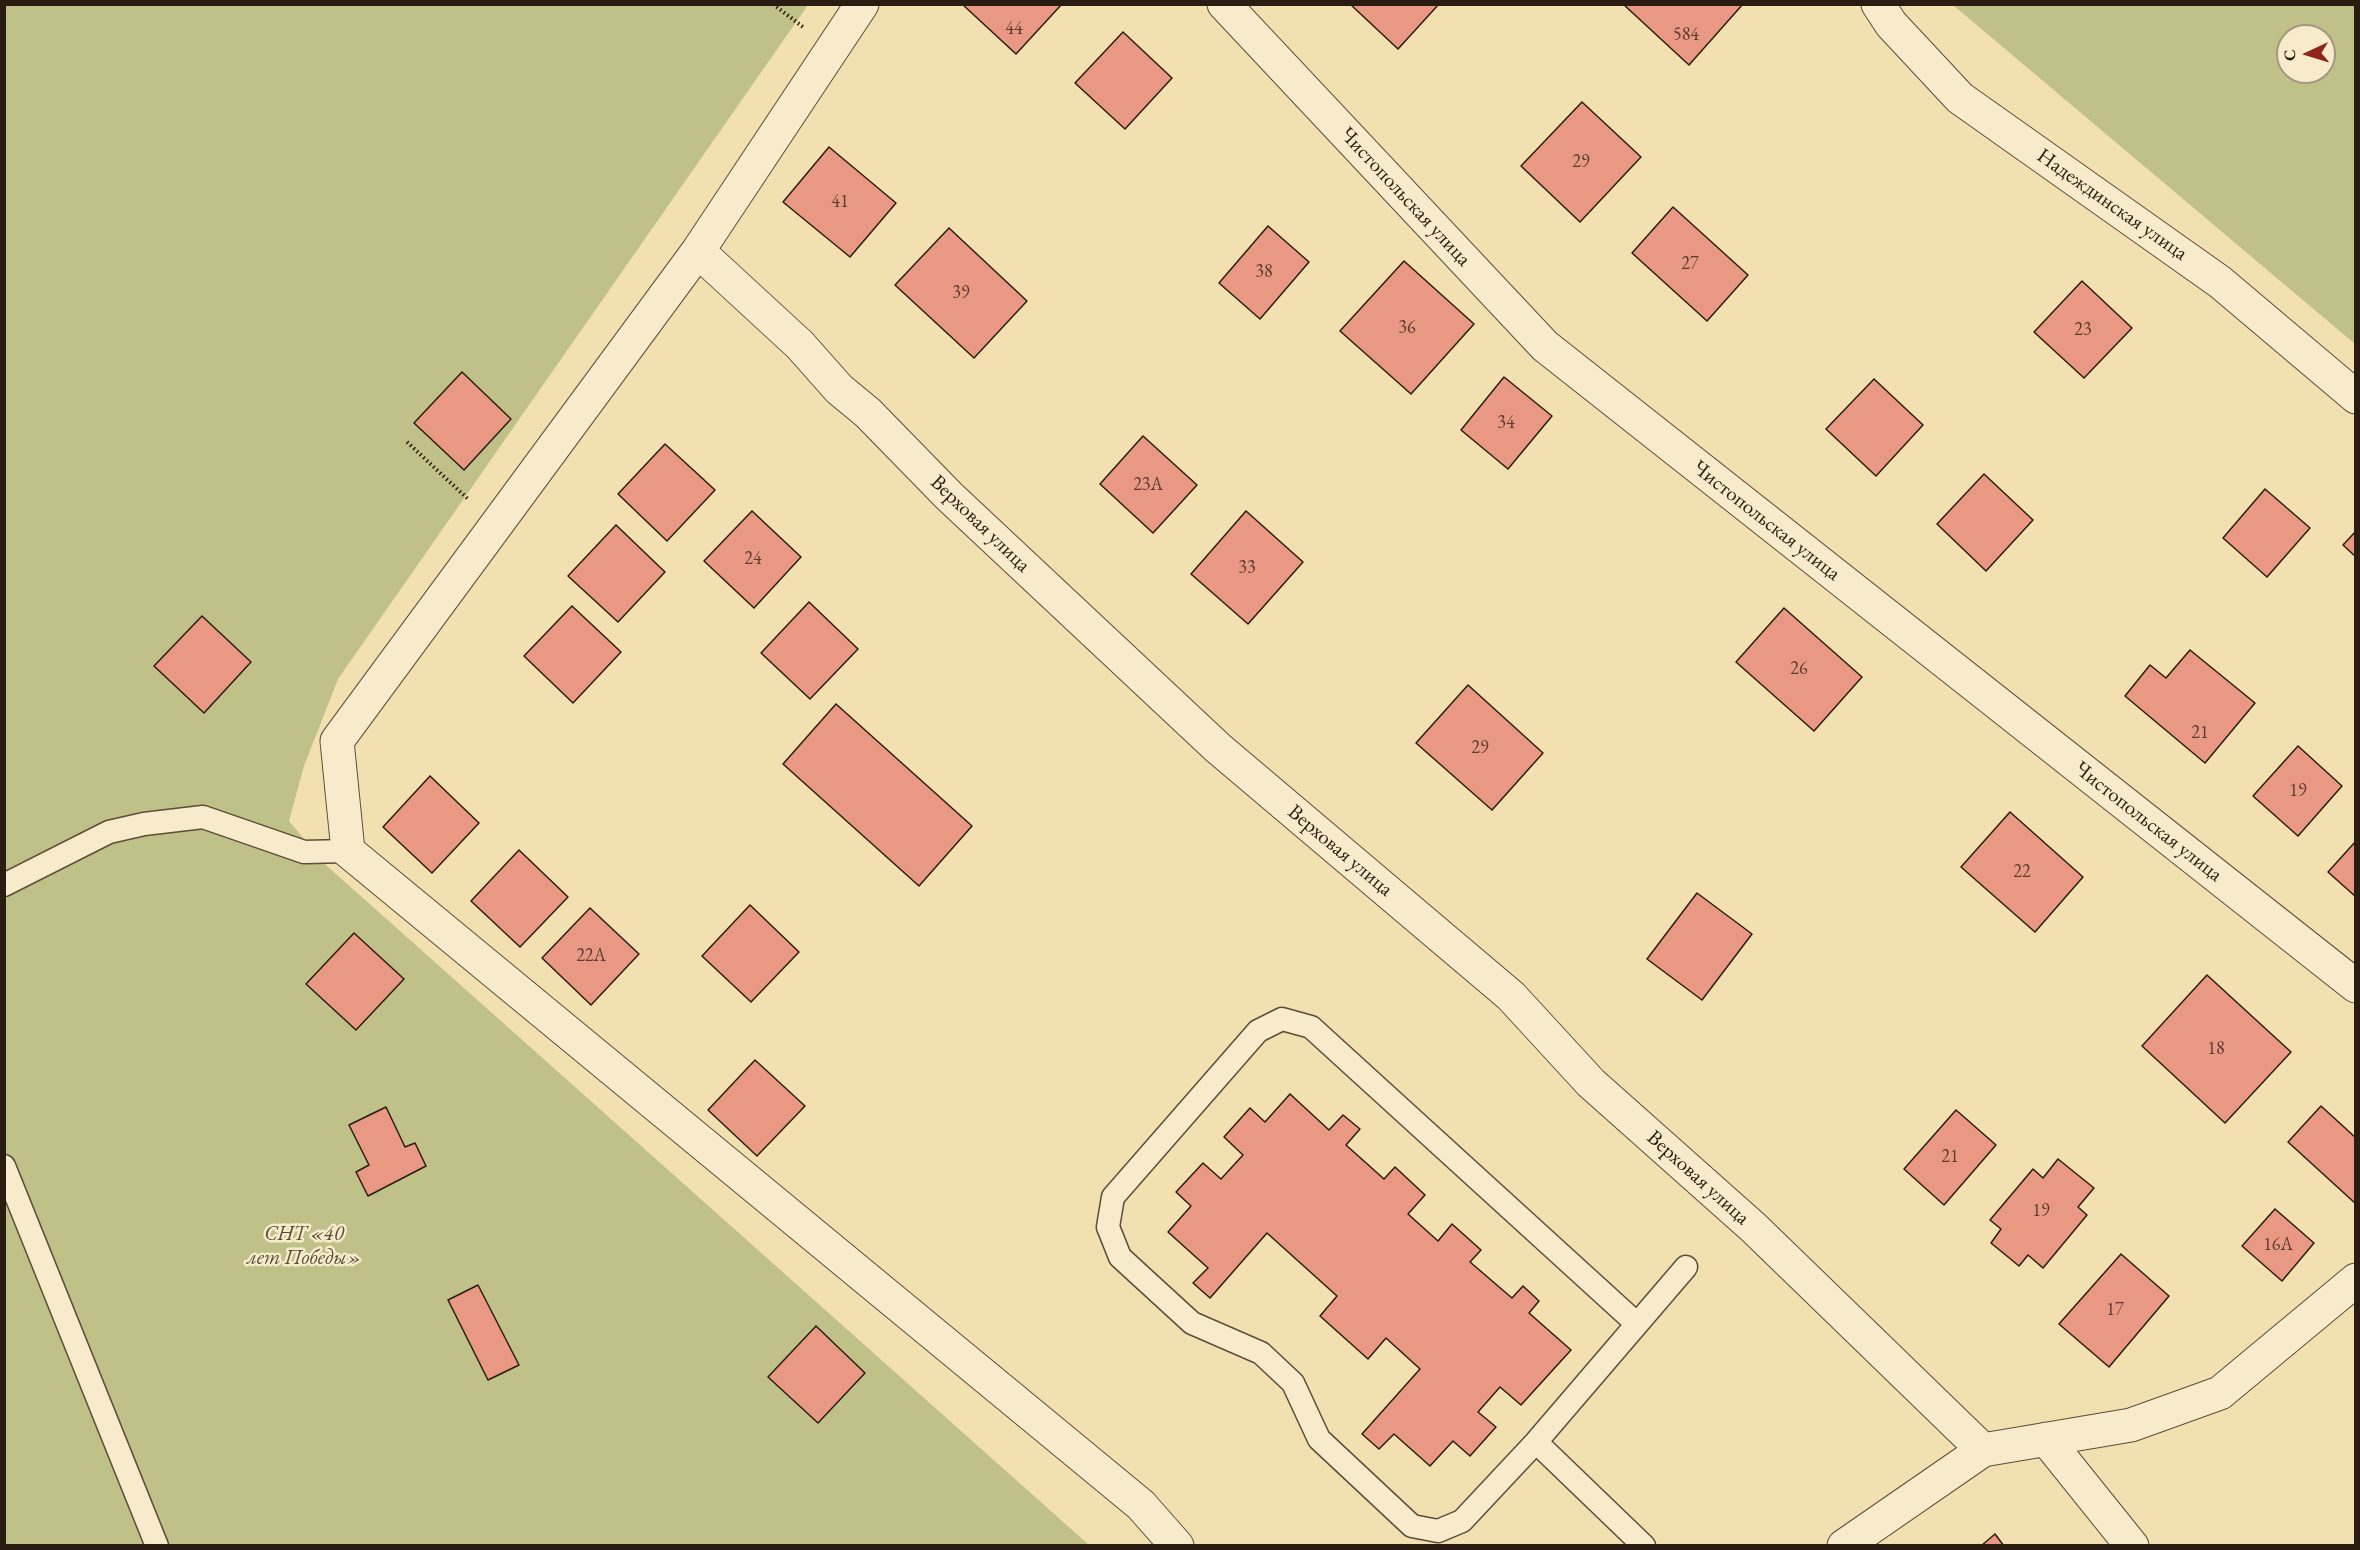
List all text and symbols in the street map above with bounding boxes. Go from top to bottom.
house number: 44 [1005,18,1023,40]
house number: 584 [1673,24,1699,46]
north arrow [2276,24,2336,84]
text: С [2279,49,2300,62]
street label: Чистопольская улица [1334,122,1476,272]
street label: Надеждинская улица [2032,144,2192,266]
house number: 29 [1572,151,1590,173]
house number: 41 [831,191,849,213]
house number: 27 [1681,253,1699,275]
house number: 38 [1255,261,1273,283]
house number: 39 [952,282,970,304]
house number: 36 [1398,317,1416,339]
house number: 23 [2074,319,2092,341]
house number: 34 [1497,412,1515,434]
street label: Чистопольская улица [1687,455,1845,587]
street label: Верховая улица [925,470,1035,578]
house number: 23А [1133,474,1163,496]
house number: 24 [744,548,762,570]
house number: 33 [1238,557,1256,579]
house number: 26 [1790,658,1808,680]
house number: 21 [2191,722,2209,744]
house number: 29 [1471,737,1489,759]
street label: Чистопольская улица [2069,756,2227,888]
house number: 19 [2289,780,2307,802]
street label: Верховая улица [1282,800,1398,902]
house number: 22 [2013,861,2031,883]
house number: 22А [576,945,606,967]
house number: 18 [2207,1038,2225,1060]
street label: Верховая улица [1641,1125,1755,1231]
house number: 21 [1941,1146,1959,1168]
house number: 19 [2032,1200,2050,1222]
park label: СНТ «40 лет Победы» [247,1221,361,1271]
house number: 16А [2263,1234,2293,1256]
house number: 17 [2106,1299,2124,1321]

